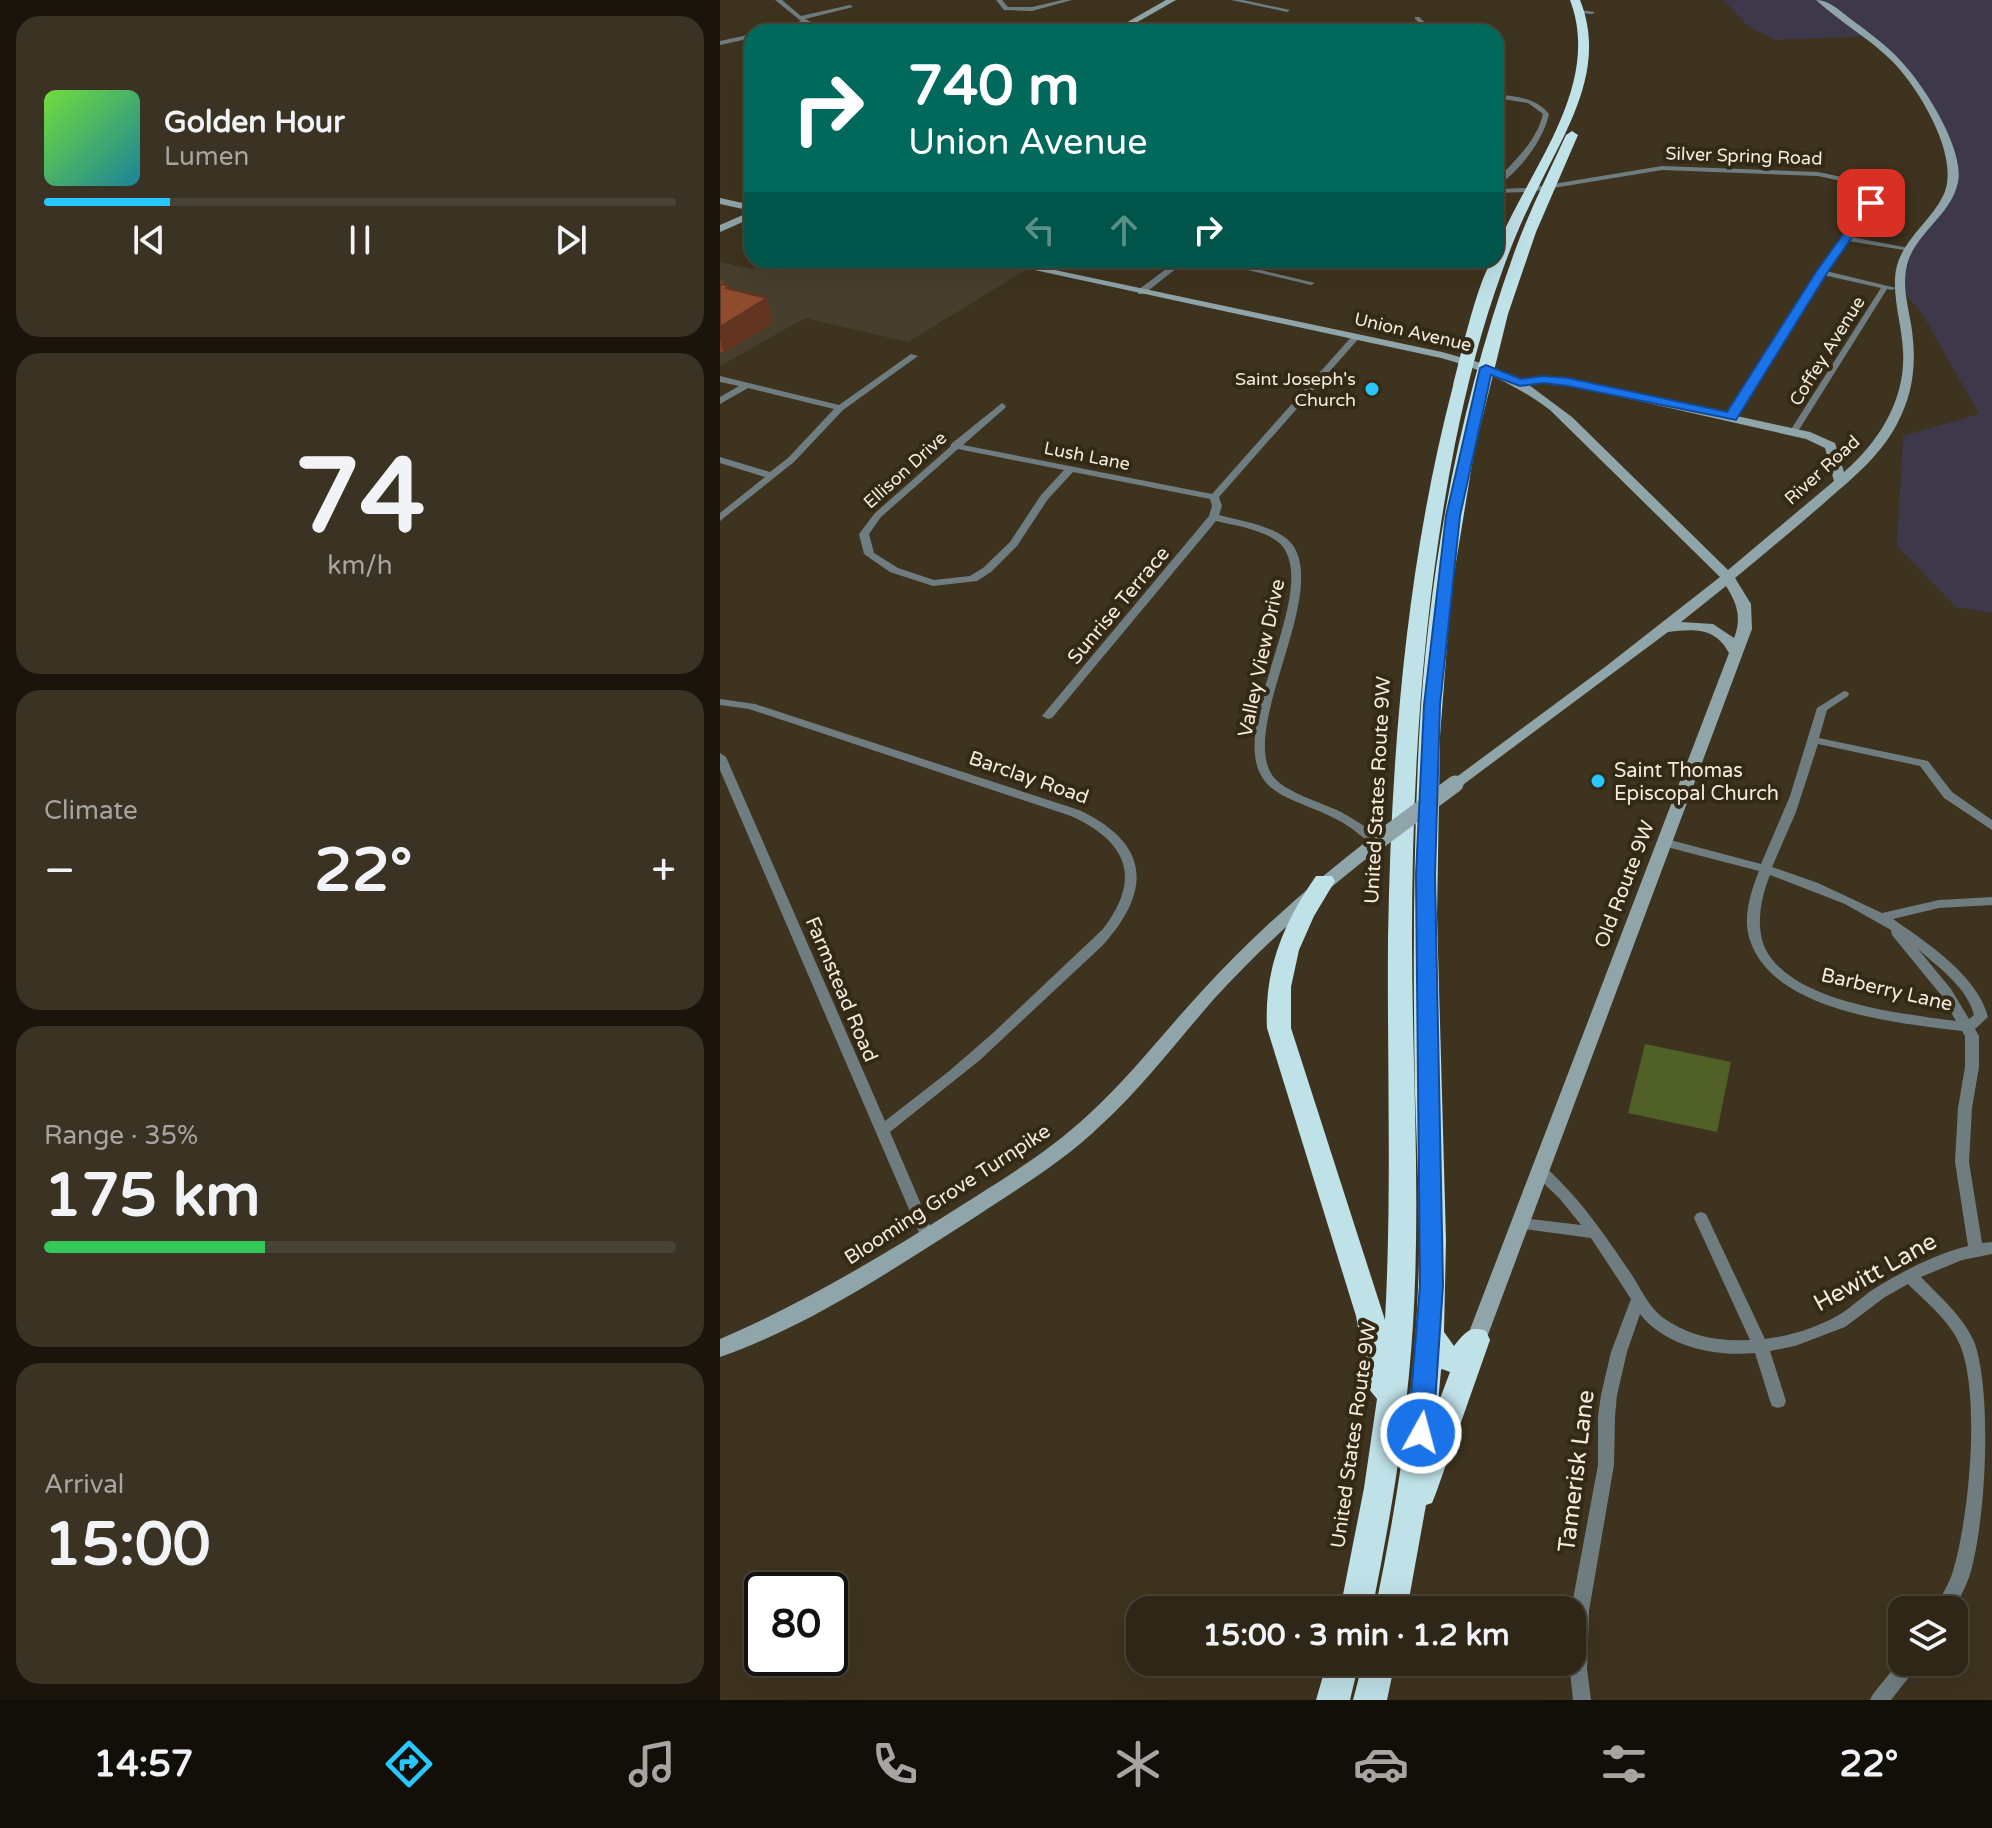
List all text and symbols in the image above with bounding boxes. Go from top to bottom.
text: 740 m [908,53,1079,120]
icon: right [776,56,880,160]
text: Golden Hour [164,104,345,141]
text: Union Avenue [908,121,1148,164]
text: Lumen [164,141,249,172]
street label: Silver Spring Road [1665,142,1823,170]
pin [1837,169,1905,237]
icon: arrive [1849,181,1893,225]
icon: left [1018,208,1062,252]
icon: ahead [1102,208,1146,252]
icon: right [1186,208,1230,252]
icon: previous [127,218,171,262]
icon: pause [338,218,382,262]
icon: next [549,218,593,262]
street label: Coffey Avenue [1784,292,1870,410]
street label: Union Avenue [1352,308,1474,356]
place label: Saint Joseph's Church [1235,368,1356,411]
marker: Saint Joseph's Church [1363,380,1381,398]
street label: Ellison Drive [859,427,951,513]
street label: River Road [1780,430,1864,510]
text: 74 [295,435,425,560]
street label: Lush Lane [1042,437,1132,475]
street label: Sunrise Terrace [1063,542,1175,669]
text: km/h [327,550,393,581]
street label: Valley View Drive [1233,577,1290,740]
street label: United States Route 9W [1360,676,1396,905]
street label: Barclay Road [965,746,1092,810]
place label: Saint Thomas Episcopal Church [1614,759,1779,806]
marker: Saint Thomas Episcopal Church [1589,772,1607,790]
text: Climate [44,795,138,826]
street label: Old Route 9W [1590,817,1660,951]
text: 22° [314,835,412,907]
text: − [44,845,75,898]
text: + [651,845,676,898]
street label: Farmstead Road [800,913,883,1066]
street label: Barberry Lane [1819,963,1955,1017]
street label: Blooming Grove Turnpike [840,1119,1055,1270]
text: Range · 35% [44,1120,198,1151]
text: 175 km [44,1160,260,1232]
street label: Hewitt Lane [1809,1227,1942,1318]
street label: United States Route 9W [1326,1321,1382,1550]
street label: Tamerisk Lane [1552,1388,1601,1554]
position arrow [1379,1391,1463,1475]
text: Arrival [44,1469,124,1500]
text: 15:00 [44,1509,210,1581]
speed limit sign: 80 [744,1572,848,1676]
map controls [1888,1596,1968,1676]
button: layers [1888,1596,1968,1676]
text: 15:00 · 3 min · 1.2 km [1202,1617,1510,1654]
icon: directions [381,1736,437,1792]
icon: music [624,1736,680,1792]
icon: phone [867,1736,923,1792]
icon: climate [1110,1736,1166,1792]
icon: car [1353,1736,1409,1792]
icon: filters [1596,1736,1652,1792]
text: 14:57 [94,1743,193,1786]
text: 22° [1840,1743,1898,1786]

